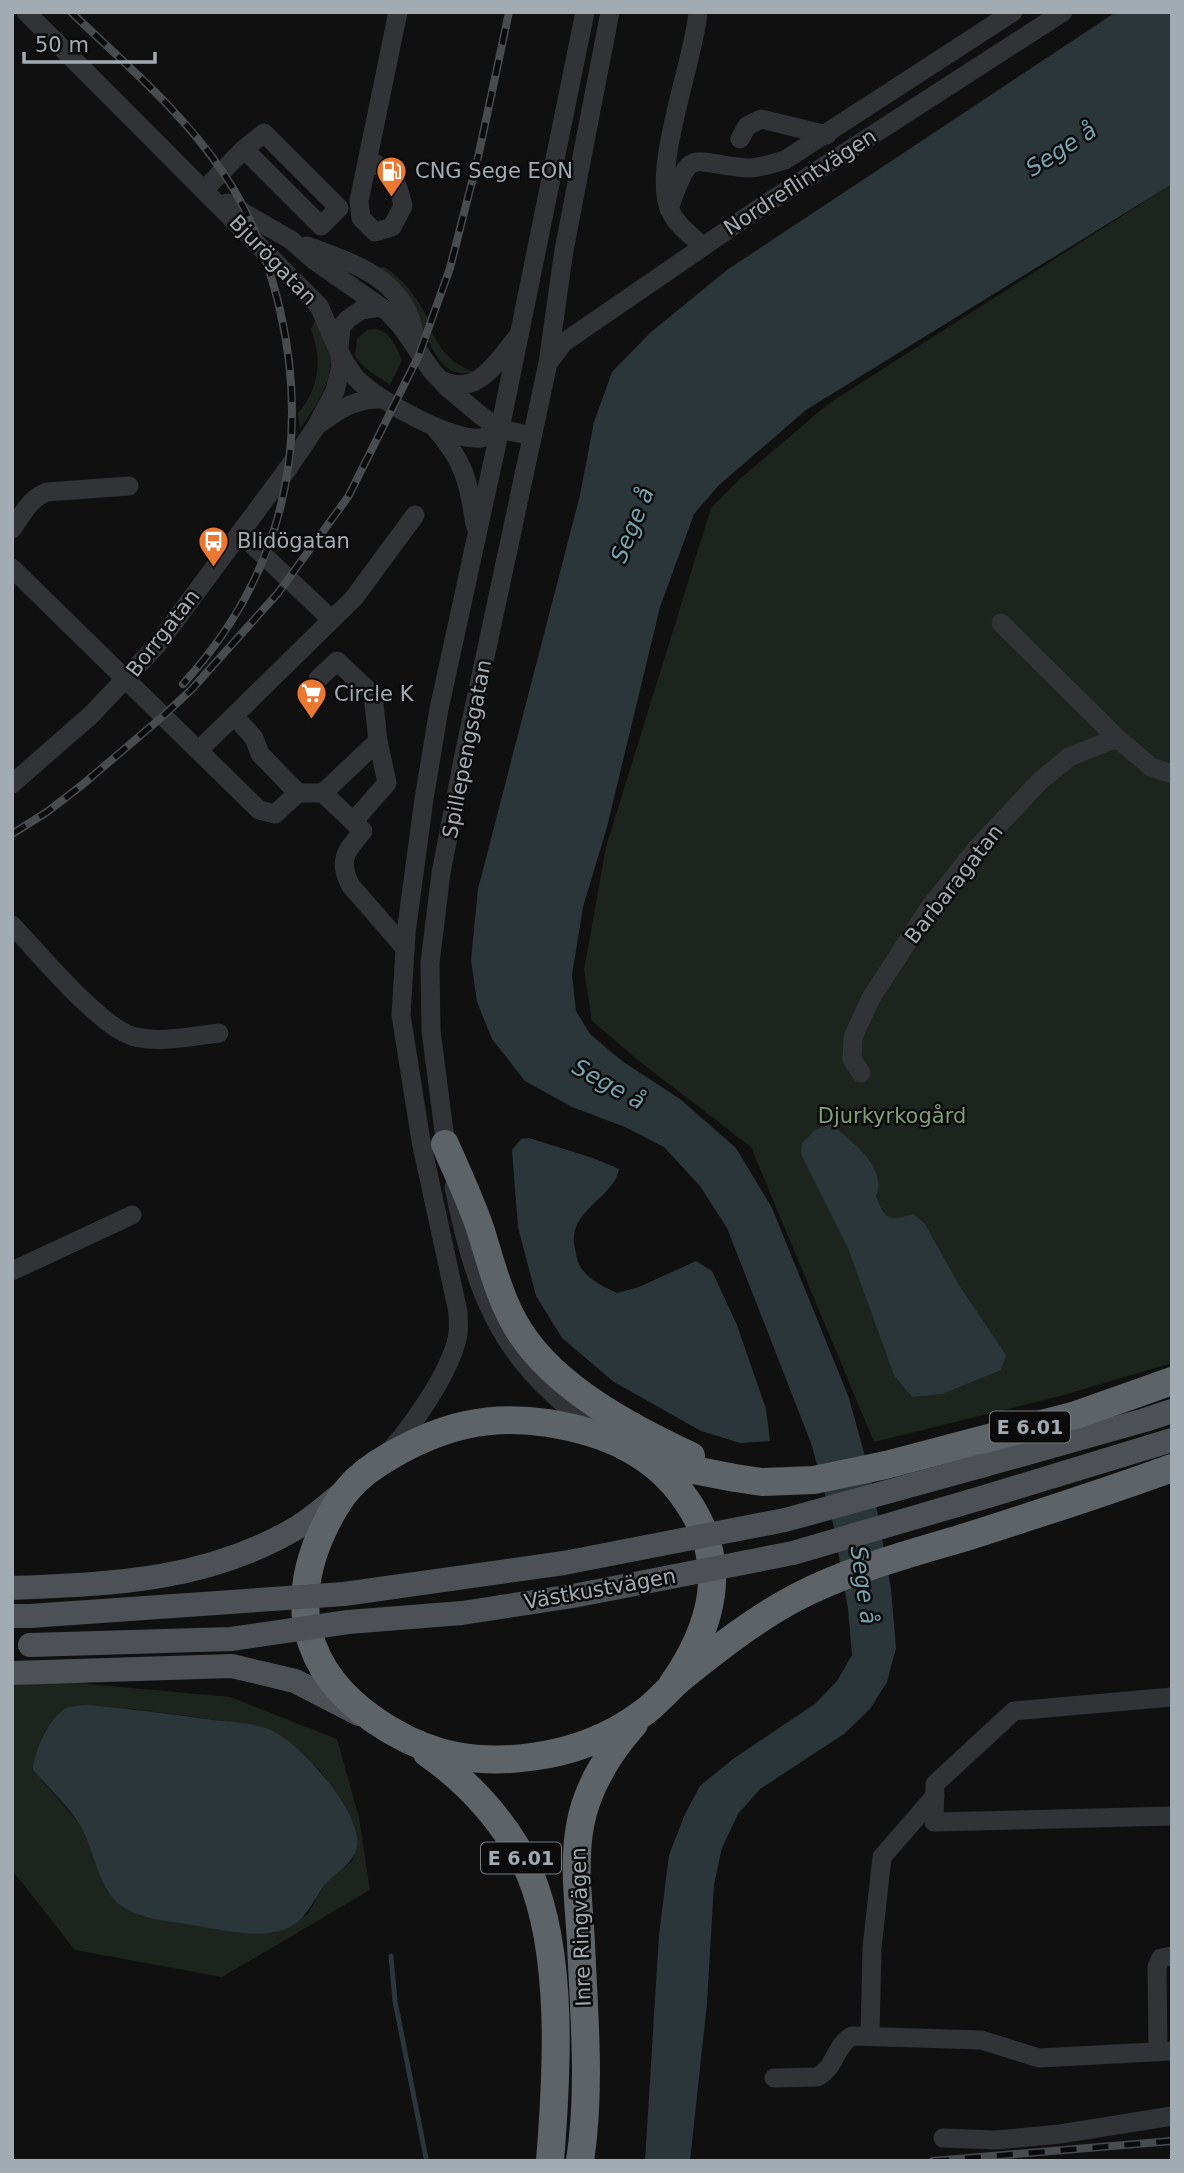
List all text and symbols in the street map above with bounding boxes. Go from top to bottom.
scale bar [24,21,156,65]
text: 50 m [35,33,89,57]
water label: Sege å [1020,116,1101,181]
street label: Nordreflintvägen [719,124,881,240]
fuel station icon: CNG Sege EON [375,154,409,198]
place label: CNG Sege EON [415,159,573,183]
street label: Bjurögatan [224,210,322,310]
water label: Sege å [604,483,659,566]
bus stop icon: Blidögatan [197,524,231,568]
place label: Blidögatan [237,529,350,553]
street label: Borrgatan [121,584,205,682]
street label: Spillepengsgatan [438,658,496,840]
supermarket icon: Circle K [294,677,328,721]
place label: Circle K [334,682,415,706]
street label: Barbaragatan [900,820,1008,948]
water label: Sege å [568,1053,650,1114]
park label: Djurkyrkogård [818,1103,966,1128]
road number: E 6.01 [990,1412,1070,1442]
water label: Sege å [846,1544,883,1626]
street label: Västkustvägen [522,1564,678,1614]
road number: E 6.01 [481,1842,561,1874]
street label: Inre Ringvägen [566,1847,596,2007]

